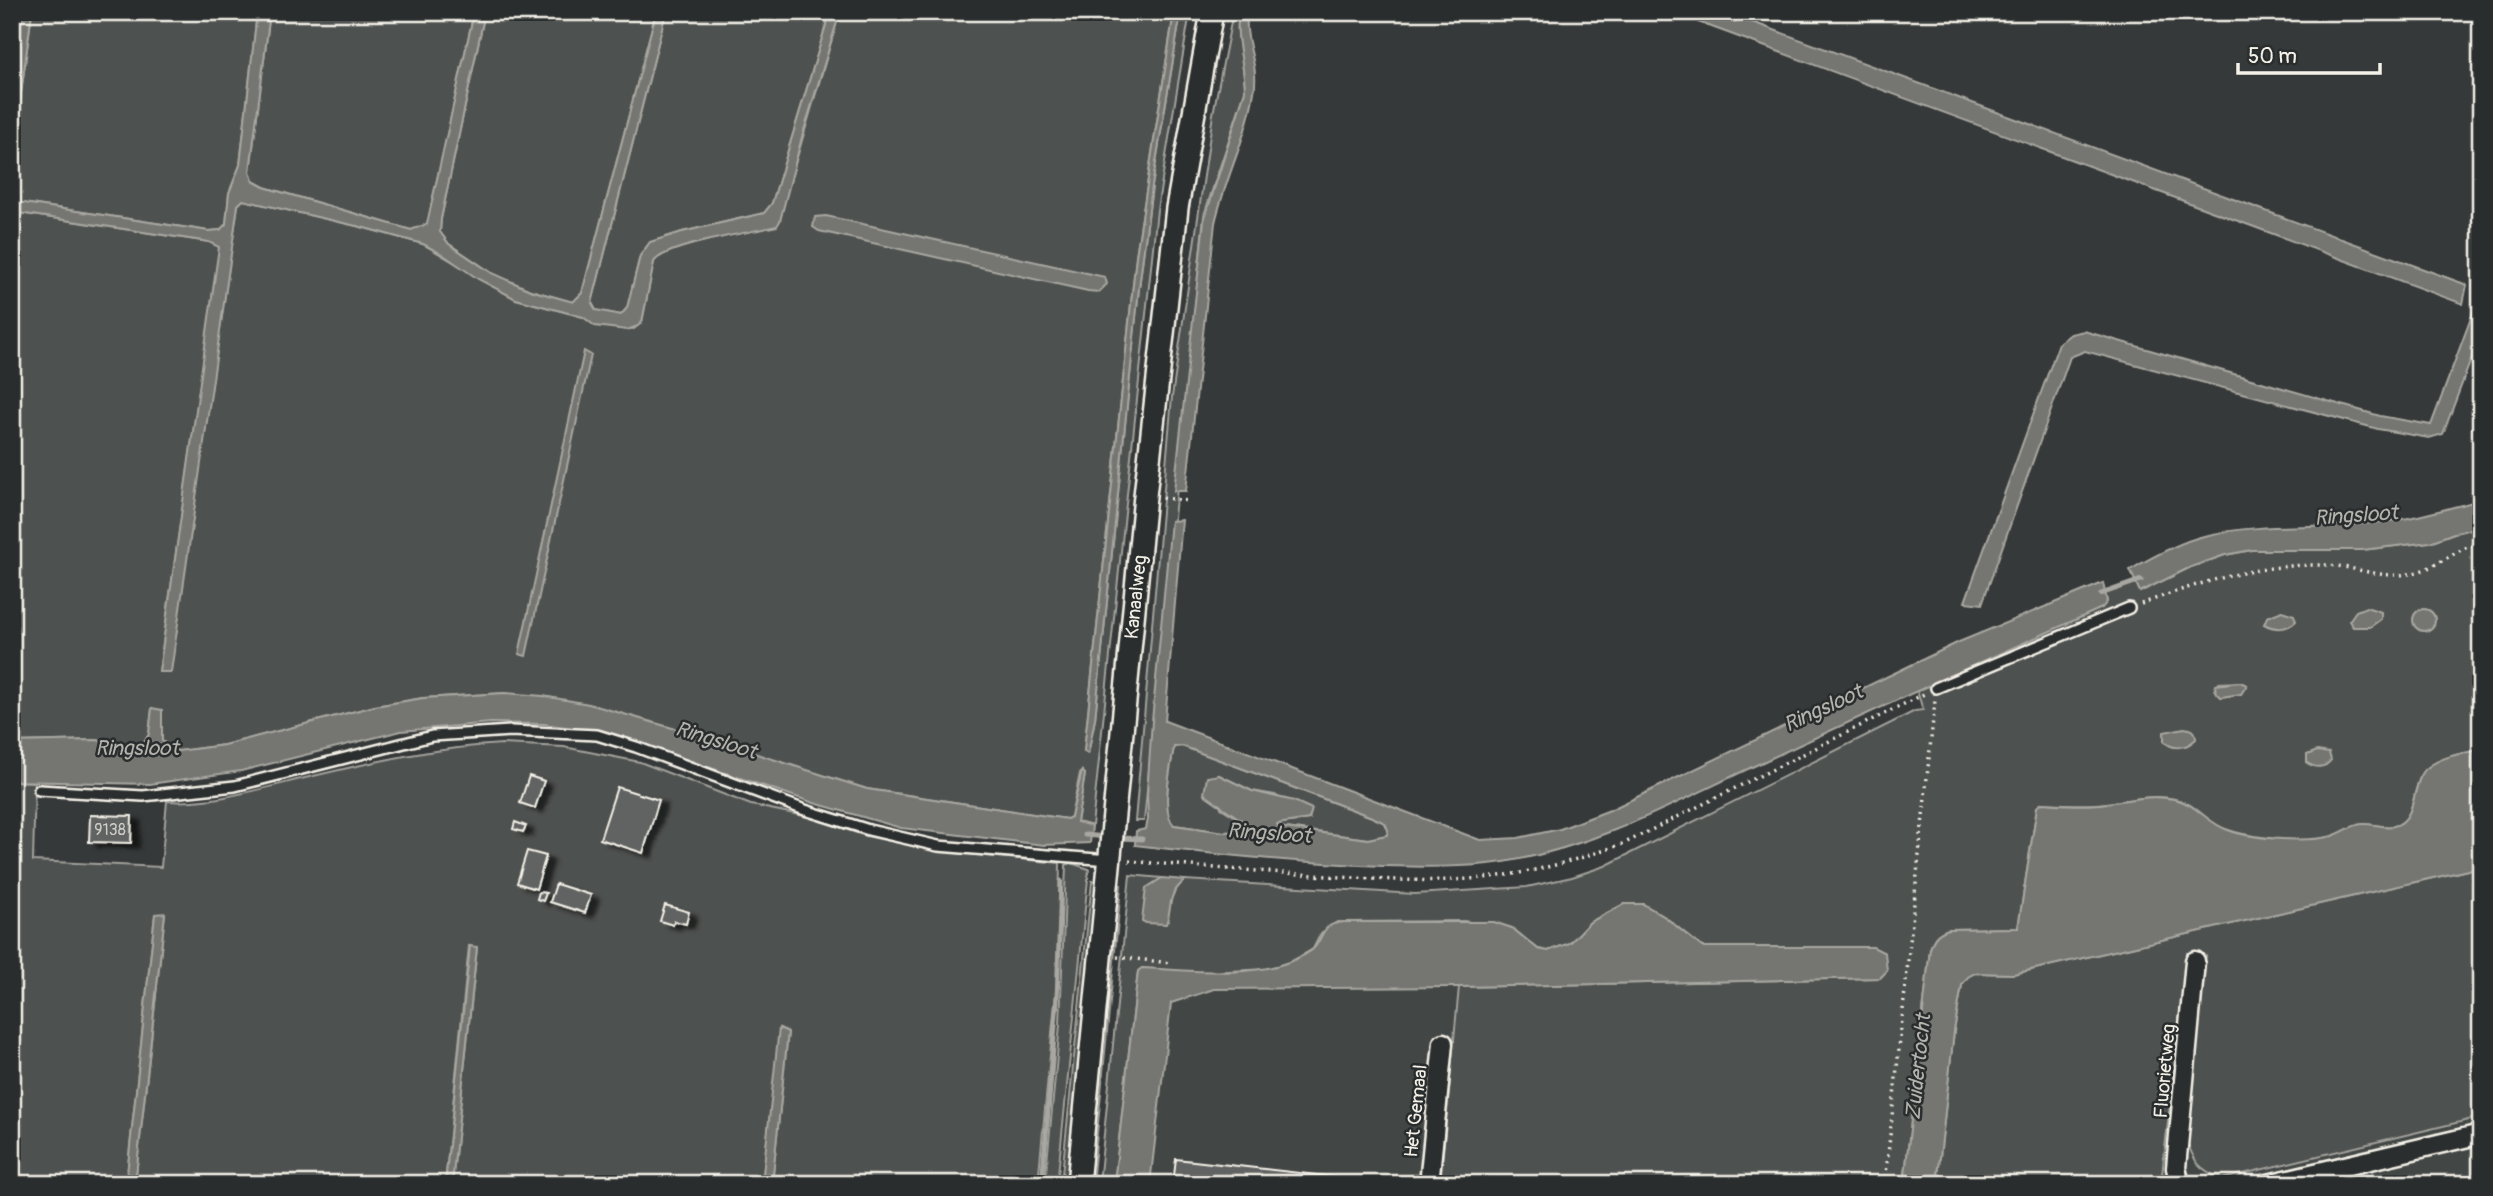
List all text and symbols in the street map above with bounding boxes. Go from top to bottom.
scale bar [2238,32,2379,76]
text: 50 m [2248,43,2297,70]
water label: Ringsloot [2313,499,2401,532]
street label: Kanaalweg [1120,554,1152,640]
water label: Ringsloot [1780,677,1869,738]
water label: Ringsloot [672,715,762,766]
water label: Ringsloot [95,735,181,762]
water label: Ringsloot [1226,817,1314,850]
house number: 9138 [94,820,126,840]
water label: Zuidertocht [1900,1011,1938,1121]
street label: Fluorietweg [2149,1023,2181,1119]
street label: Het Gemaal [1399,1063,1433,1159]

